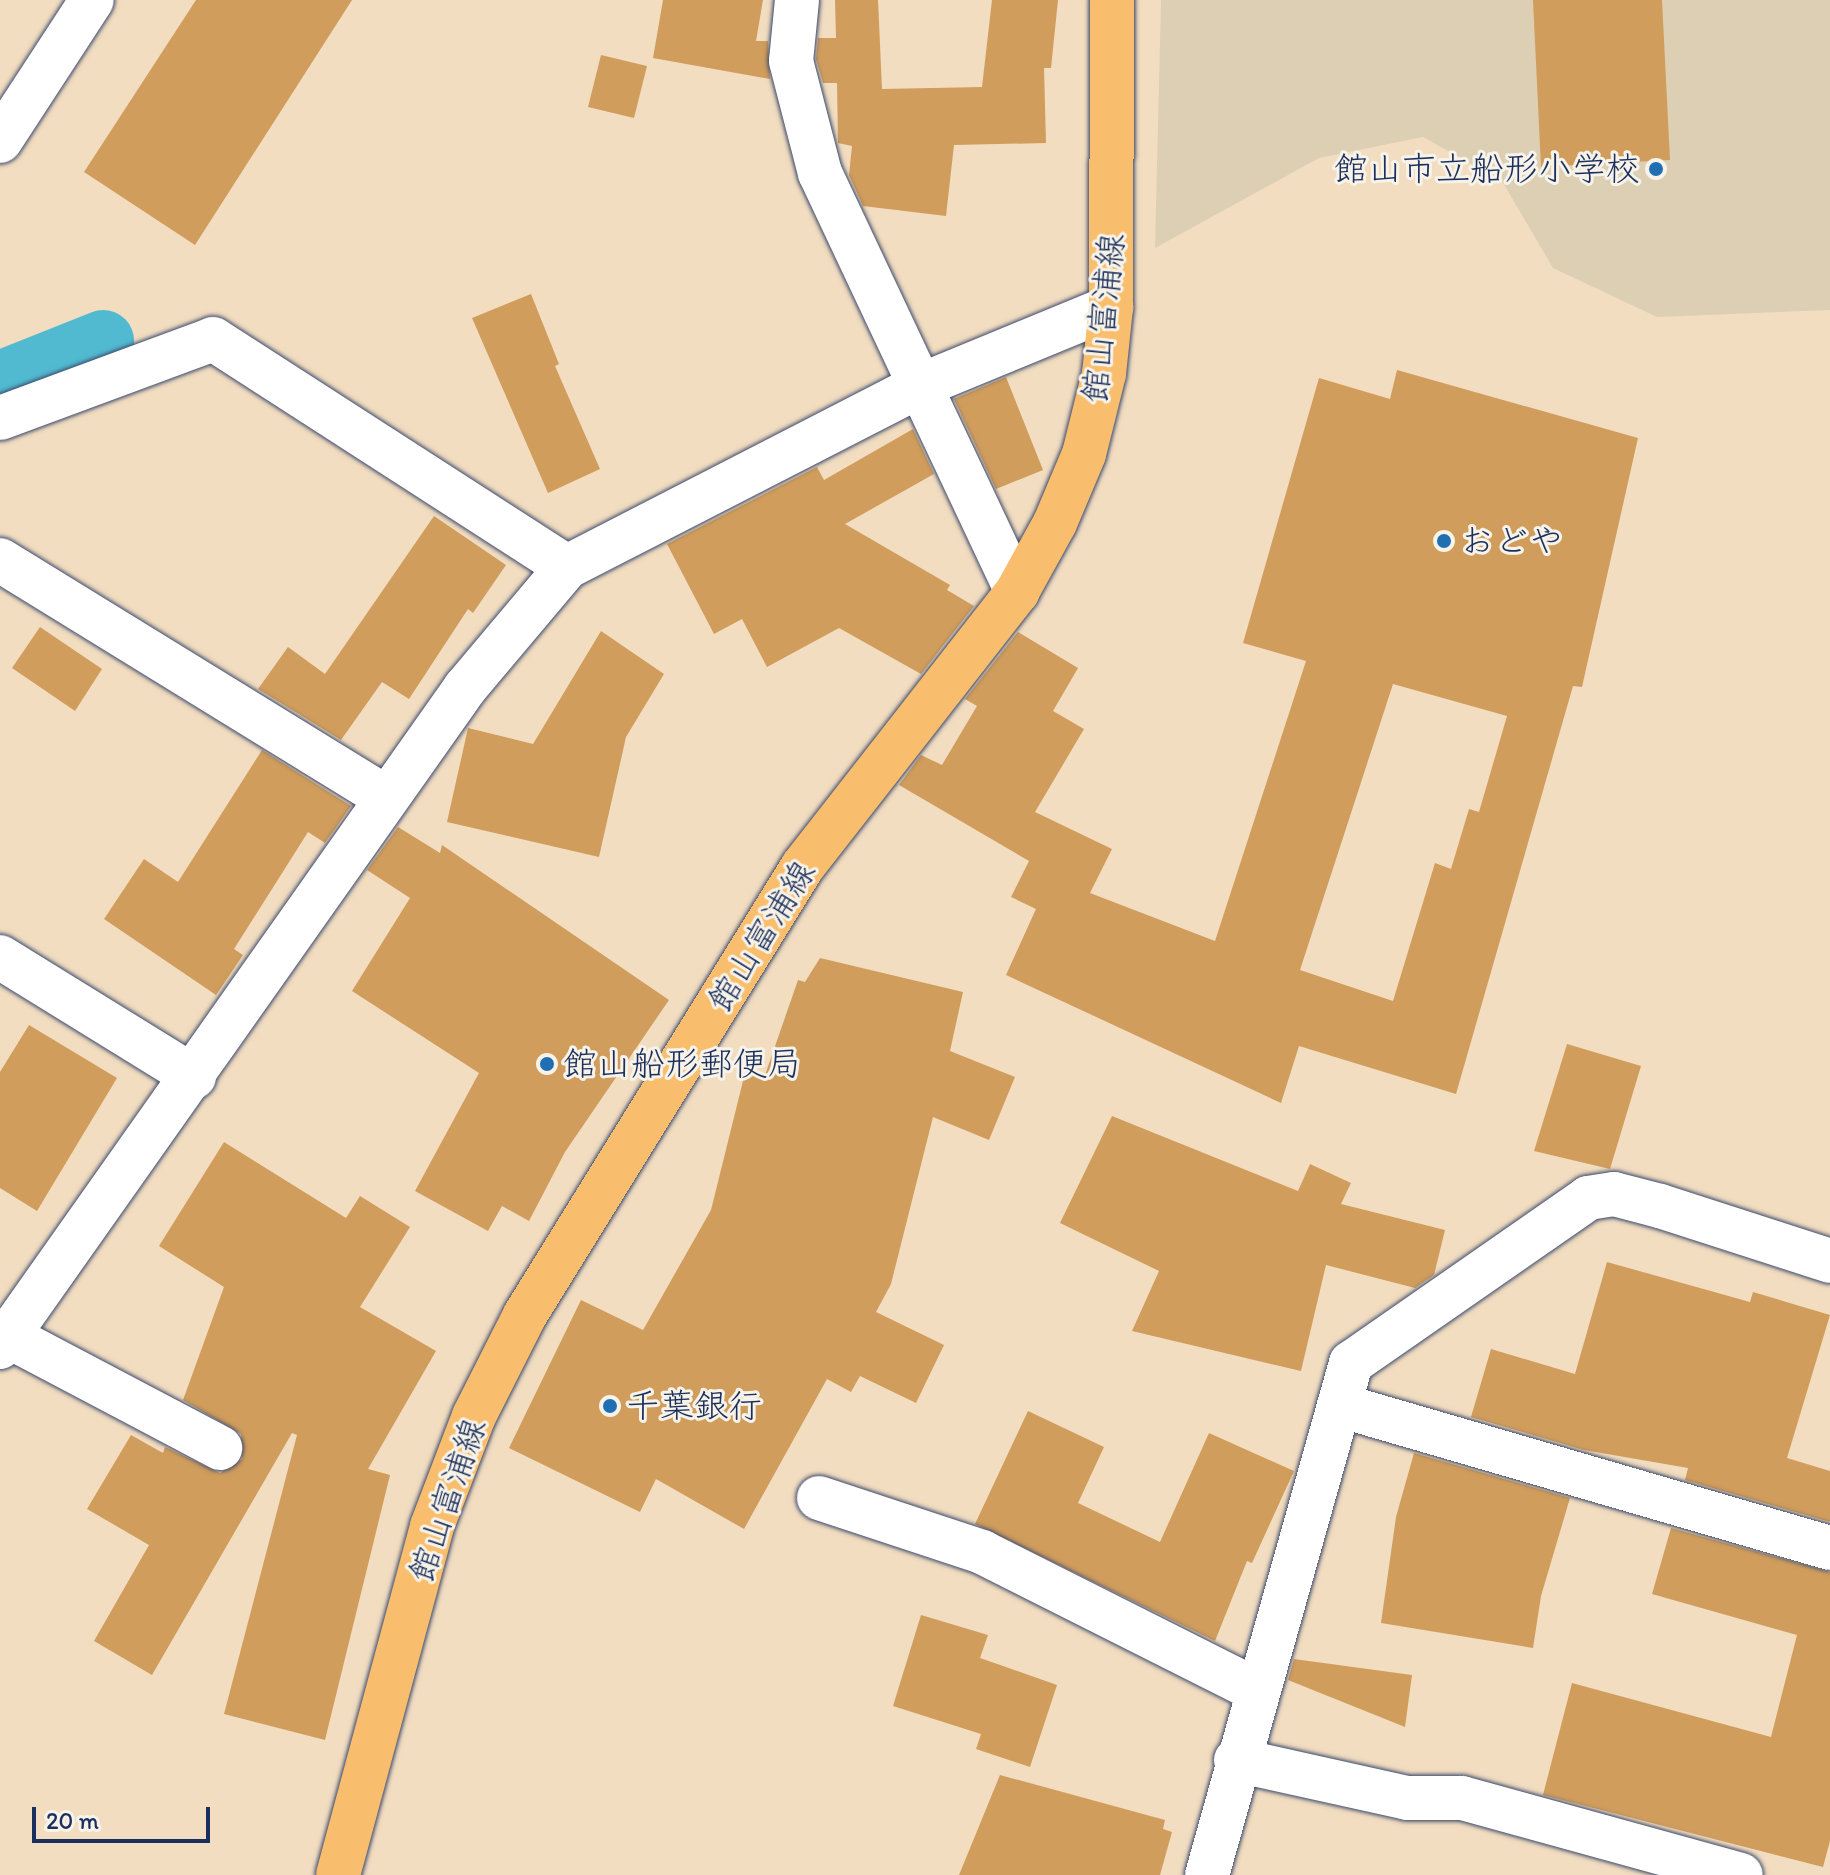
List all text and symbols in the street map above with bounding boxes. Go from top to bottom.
place label: 館山市立船形小学校 [1334,149,1640,189]
marker: 館山市立船形小学校 [1647,160,1665,178]
street label: 館山富浦線 [1074,231,1132,405]
place label: おどや [1460,521,1562,561]
marker: おどや [1435,532,1453,550]
street label: 館山富浦線 [699,853,823,1019]
place label: 館山船形郵便局 [563,1044,801,1084]
marker: 館山船形郵便局 [538,1055,556,1073]
place label: 千葉銀行 [626,1386,762,1426]
marker: 千葉銀行 [601,1397,619,1415]
street label: 館山富浦線 [400,1413,494,1587]
scale bar [36,1791,214,1841]
text: 20 m [46,1806,99,1835]

